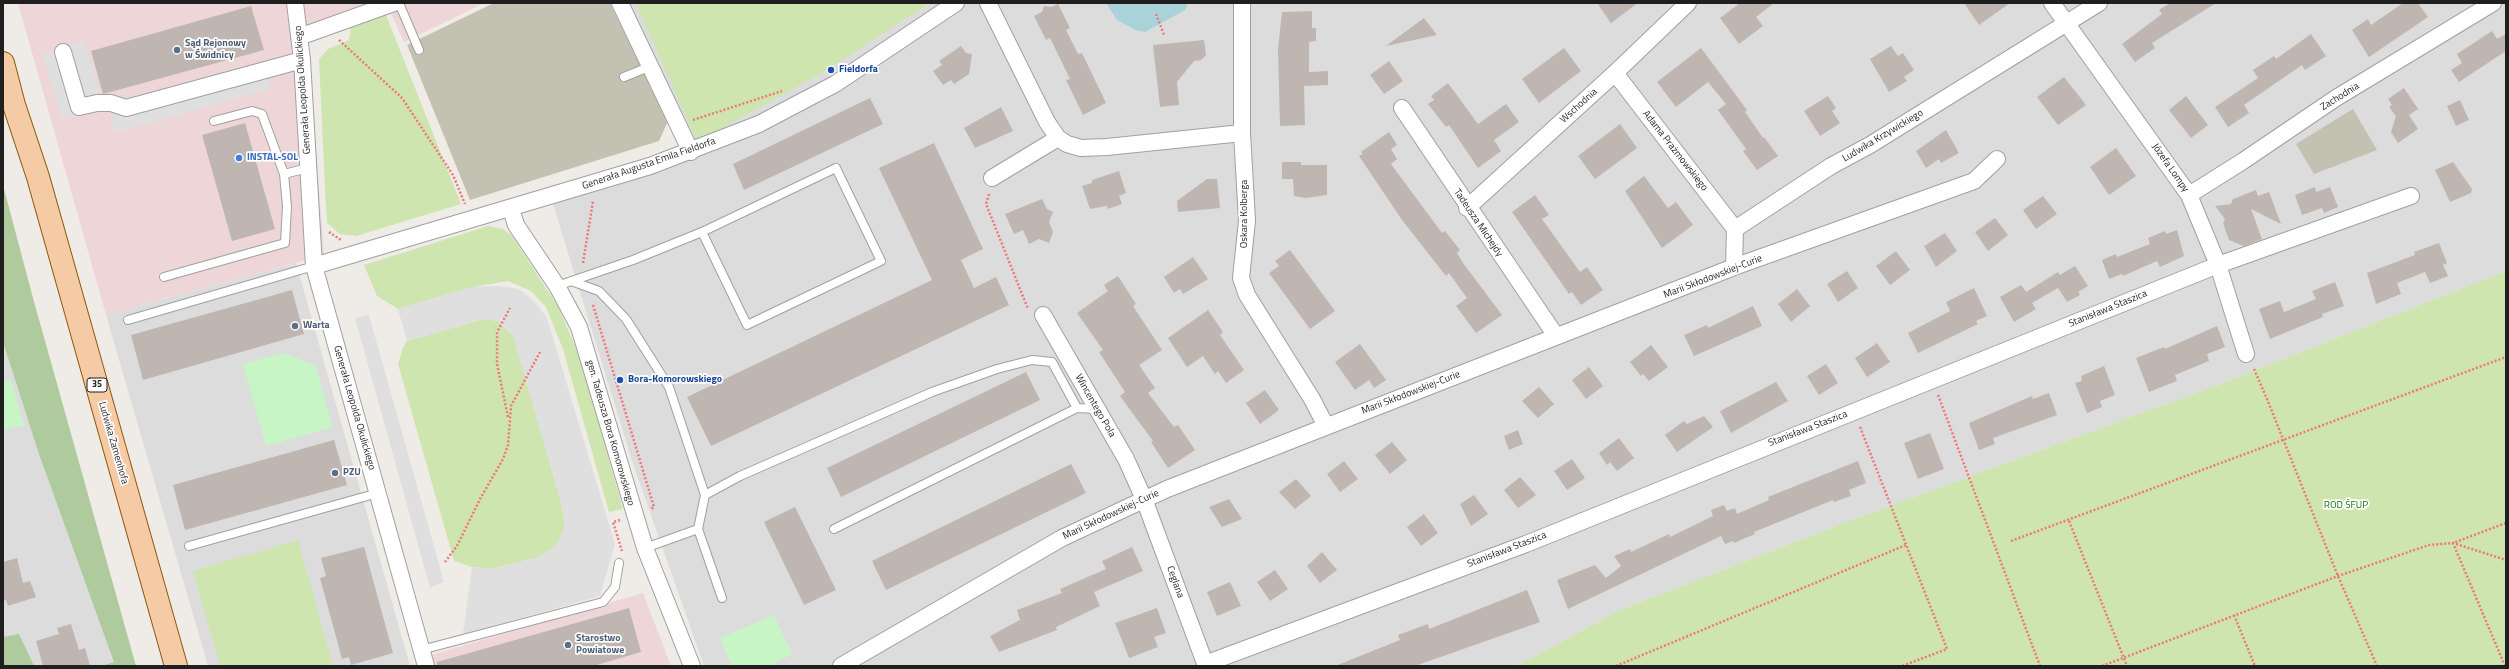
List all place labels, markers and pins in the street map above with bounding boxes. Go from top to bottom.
place label: Sąd Rejonowy w Świdnicy [185,38,246,62]
marker: Sąd Rejonowy w Świdnicy [172,45,182,55]
place label: Fieldorfa [839,64,878,76]
marker: Fieldorfa [826,65,836,75]
place label: INSTAL-SOL [247,152,298,164]
marker: INSTAL-SOL [234,153,244,163]
place label: Warta [303,320,330,332]
marker: Warta [290,321,300,331]
place label: Bora-Komorowskiego [628,374,722,386]
marker: Bora-Komorowskiego [615,375,625,385]
place label: PZU [343,467,361,479]
marker: PZU [330,468,340,478]
place label: Starostwo Powiatowe [576,633,624,656]
marker: Starostwo Powiatowe [563,640,573,650]

